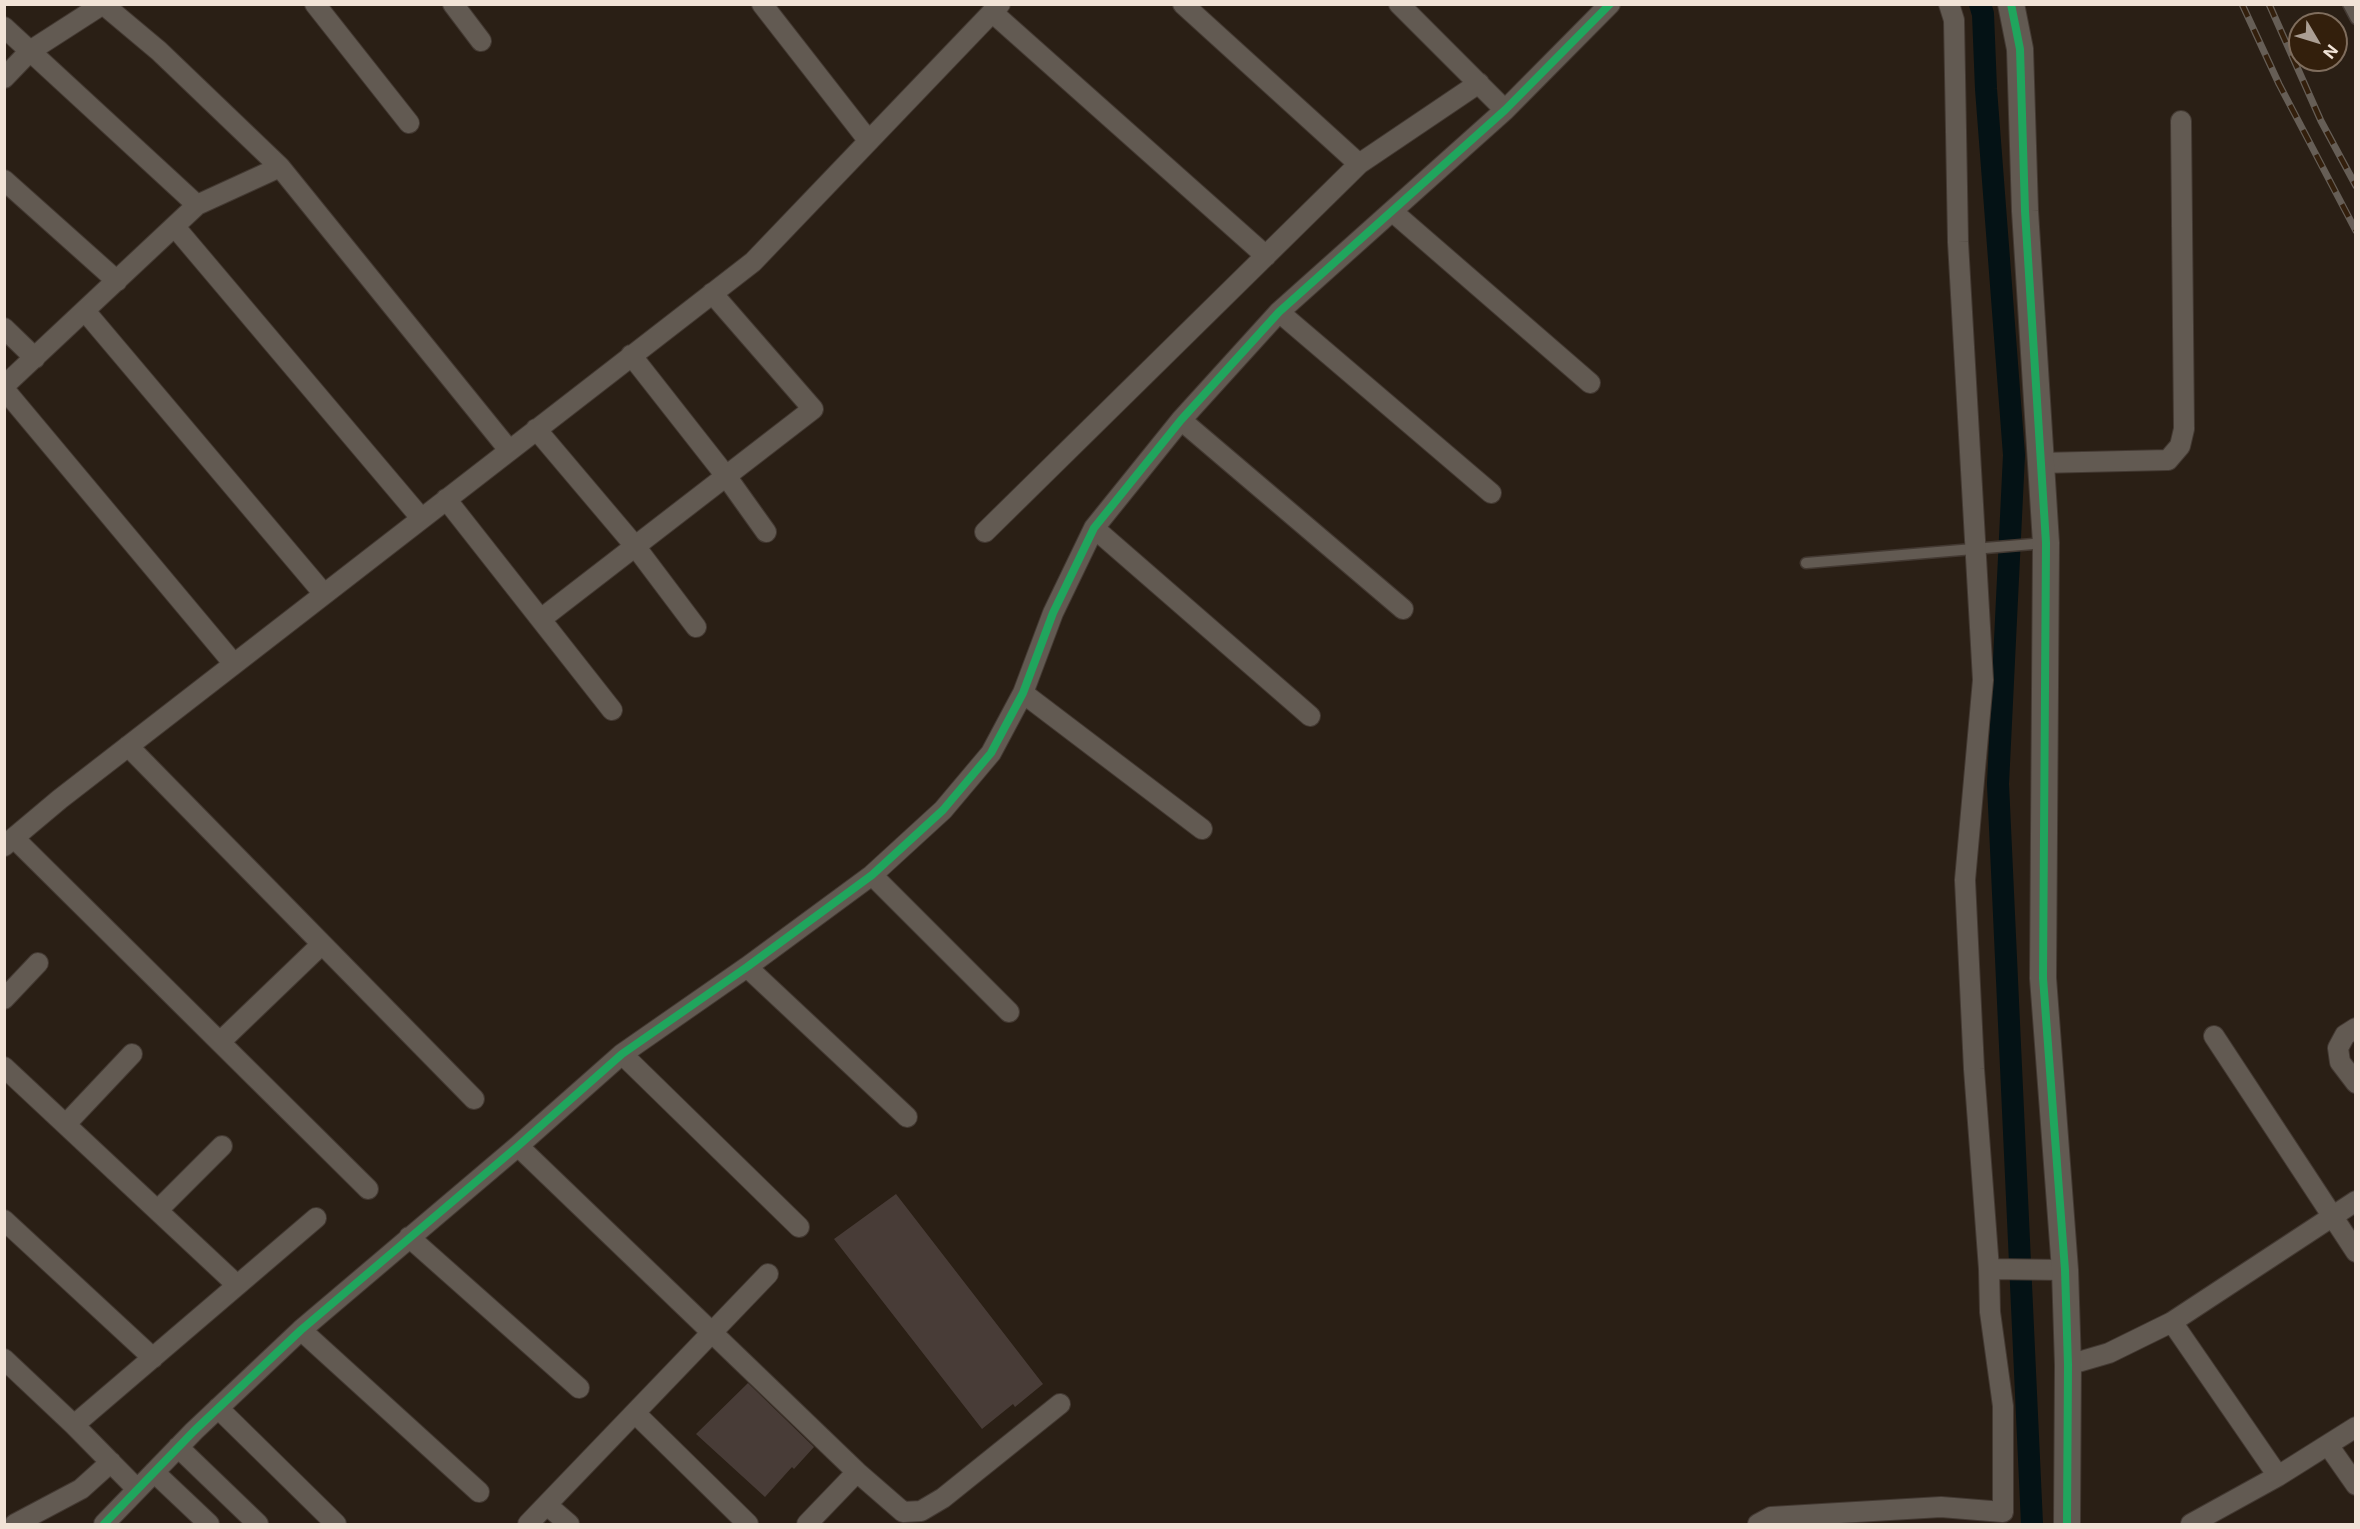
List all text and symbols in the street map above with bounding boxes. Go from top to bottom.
north arrow [2288,12,2348,72]
text: N [2319,41,2342,63]

